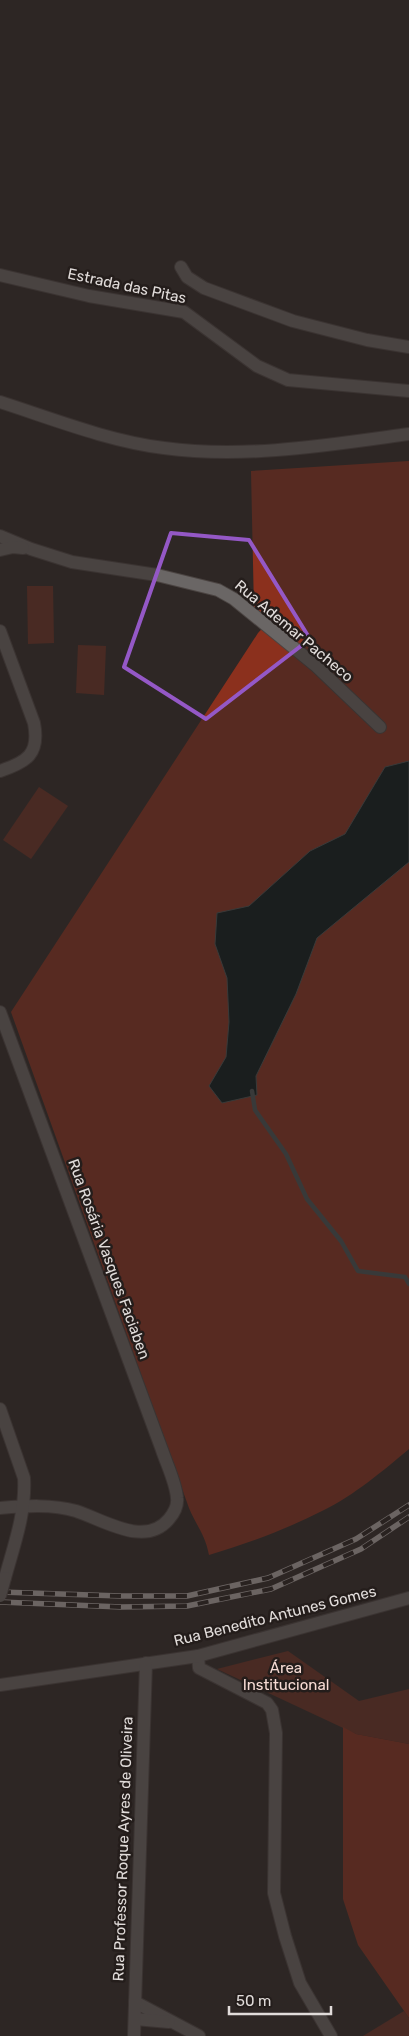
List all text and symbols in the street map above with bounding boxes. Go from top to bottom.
street label: Estrada das Pitas [66,265,188,307]
street label: Rua Ademar Pacheco [231,576,357,686]
street label: Rua Rosária Vasques Faciaben [64,1156,154,1362]
street label: Rua Benedito Antunes Gomes [172,1582,378,1650]
park label: Área Institucional [243,1659,329,1694]
street label: Rua Professor Roque Ayres de Oliveira [109,1716,137,1982]
scale bar [229,1984,332,2016]
text: 50 m [236,1992,271,2010]

